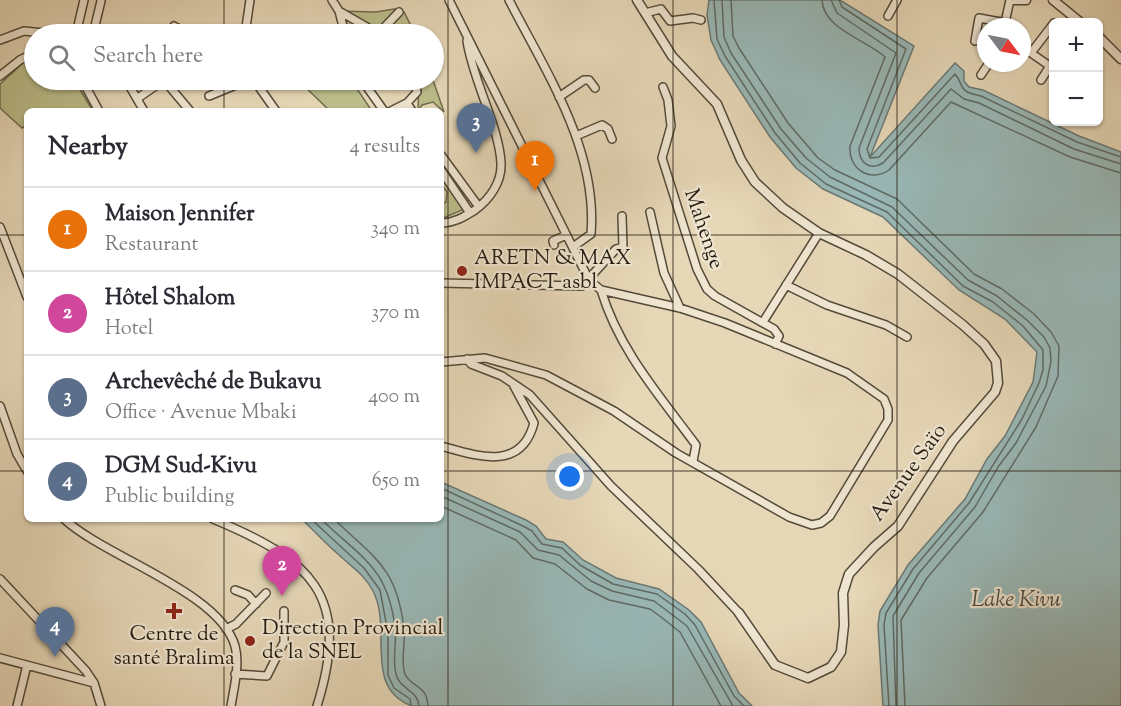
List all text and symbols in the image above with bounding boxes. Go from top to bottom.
north arrow [977,18,1031,72]
map controls [1049,18,1103,126]
button: + [1049,18,1103,72]
search box [24,24,444,90]
icon: search [45,41,78,74]
text: Search here [93,41,203,73]
button: − [1049,72,1103,126]
pin: 3 [456,104,496,153]
text: Nearby [48,129,128,166]
text: 4 results [349,133,420,162]
pin: 1 [516,142,554,191]
street label: Mahenge [675,185,731,273]
text: Maison Jennifer [105,199,255,231]
text: 1 [64,215,71,244]
text: 340 m [371,215,420,244]
text: Restaurant [105,231,198,260]
place label: ARETN & MAX IMPACT asbl [474,244,632,298]
marker: ARETN & MAX IMPACT asbl [455,264,469,278]
text: Hôtel Shalom [105,283,235,315]
text: 2 [63,299,72,328]
text: 370 m [371,299,420,328]
text: Hotel [105,315,153,344]
text: Archevêché de Bukavu [105,367,321,399]
text: 3 [63,383,72,412]
text: 400 m [368,383,420,412]
text: Office · Avenue Mbaki [105,399,297,428]
street label: Avenue Saïo [863,418,955,528]
text: DGM Sud-Kivu [105,451,257,483]
your location [555,462,584,491]
text: 4 [62,467,73,496]
text: 650 m [372,467,420,496]
text: Public building [105,483,235,512]
pin: 2 [262,546,302,596]
water label: Lake Kivu [971,585,1061,617]
marker: Centre de santé Bralima [165,602,183,620]
pin: 4 [36,608,74,657]
place label: Direction Provincial de la SNEL [262,614,444,668]
place label: Centre de santé Bralima [113,620,235,674]
marker: Direction Provincial de la SNEL [243,634,257,648]

